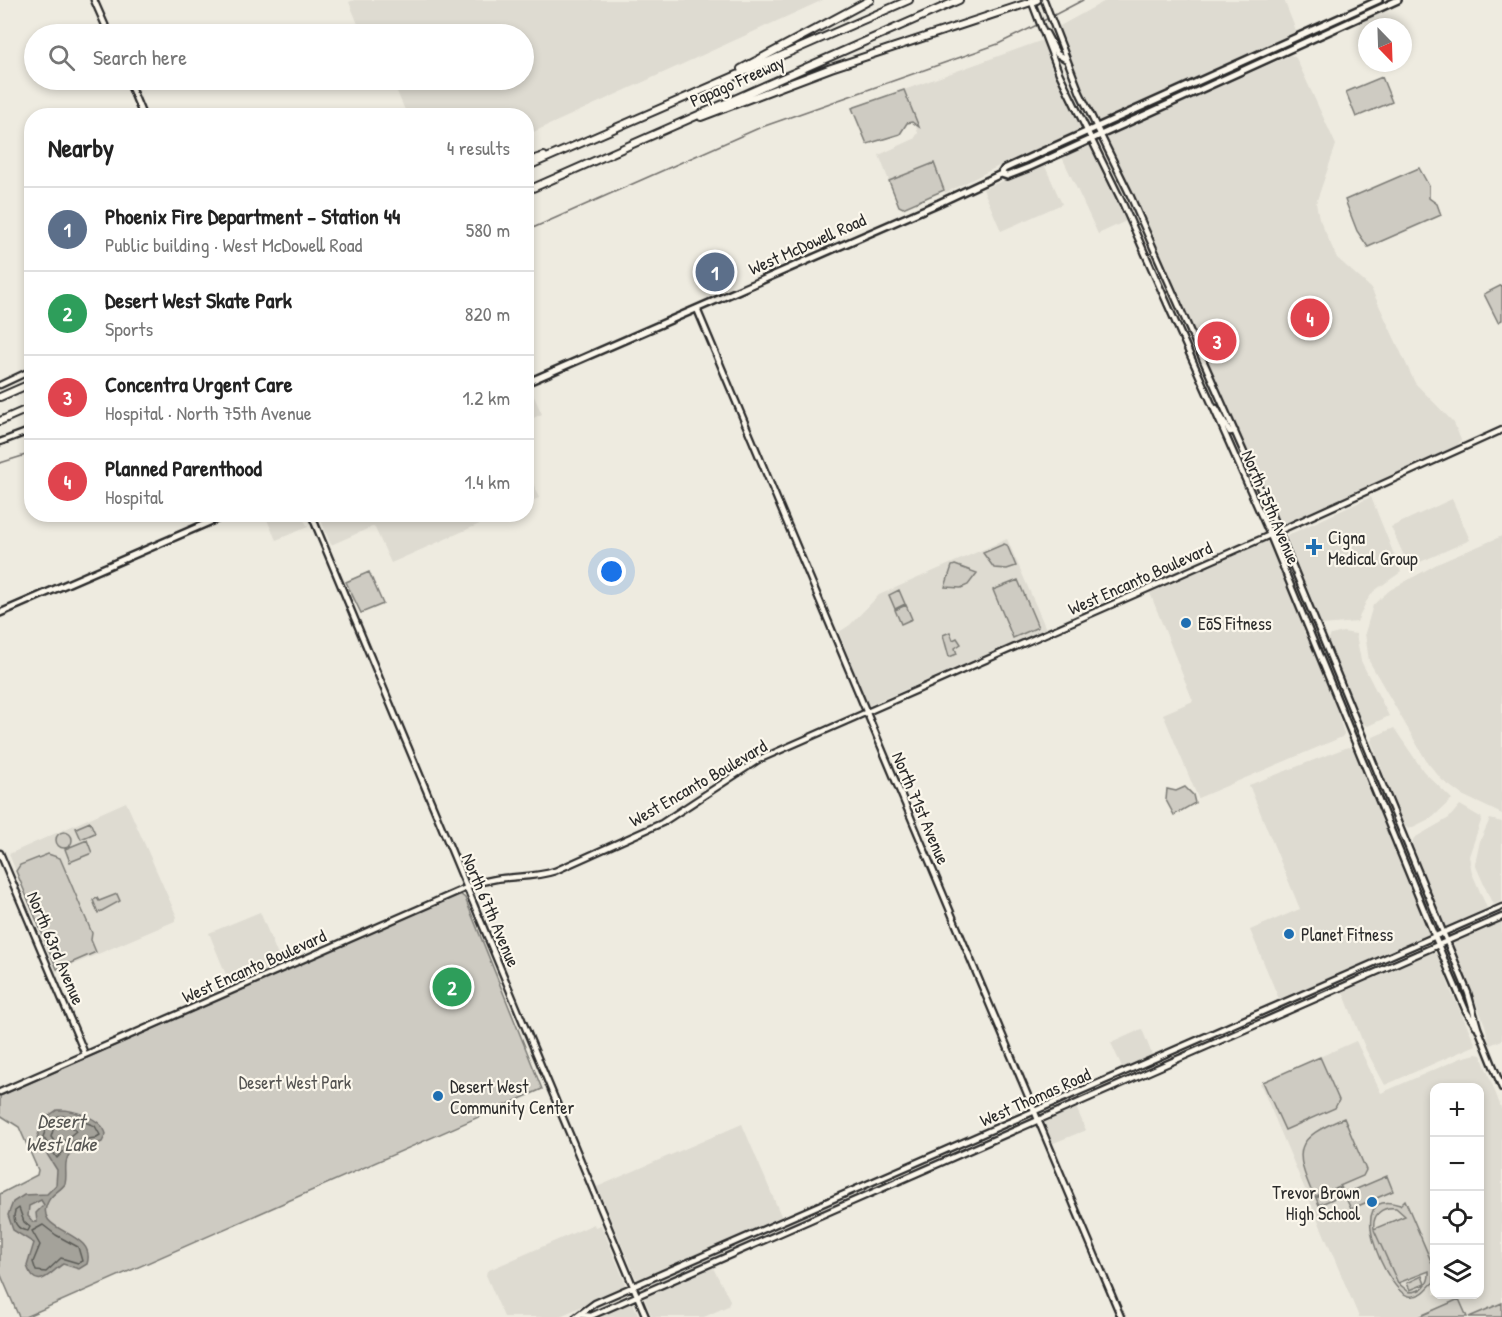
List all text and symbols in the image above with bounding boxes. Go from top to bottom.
north arrow [1358,18,1412,72]
search box [24,24,534,90]
icon: search [45,41,78,74]
text: Search here [93,42,187,72]
street label: Papago Freeway [686,49,789,113]
text: Nearby [48,130,114,165]
text: 4 results [447,134,510,161]
text: Phoenix Fire Department - Station 44 [105,201,400,231]
street label: West McDowell Road [744,207,870,281]
text: 1 [64,216,71,243]
text: 580 m [466,216,510,243]
text: Public building · West McDowell Road [105,231,362,258]
pin: 1 [696,250,734,294]
text: Desert West Skate Park [105,285,292,315]
pin: 4 [1290,296,1330,340]
text: 2 [63,300,72,327]
text: 820 m [465,300,510,327]
text: Sports [105,315,153,342]
pin: 3 [1198,318,1236,364]
text: Concentra Urgent Care [105,369,292,399]
text: 3 [63,384,72,411]
text: 1.2 km [463,384,510,411]
text: Hospital · North 75th Avenue [105,399,312,426]
street label: North 75th Avenue [1236,446,1306,568]
text: Planned Parenthood [105,453,262,483]
text: 4 [64,468,71,495]
text: 1.4 km [464,468,510,495]
text: Hospital [105,483,163,510]
place label: Cigna Medical Group [1328,525,1418,571]
street label: West Encanto Boulevard [1064,535,1216,621]
marker: Cigna Medical Group [1305,538,1323,556]
your location [597,557,626,586]
place label: EōS Fitness [1198,611,1272,636]
marker: EōS Fitness [1179,616,1193,630]
street label: West Encanto Boulevard [625,733,771,833]
street label: North 71st Avenue [886,748,956,868]
street label: North 67th Avenue [456,849,526,971]
street label: North 63rd Avenue [21,888,91,1008]
place label: Planet Fitness [1301,922,1393,947]
street label: West Encanto Boulevard [178,923,330,1009]
marker: Planet Fitness [1282,927,1296,941]
pin: 2 [432,964,472,1010]
street label: West Thomas Road [976,1061,1094,1133]
park label: Desert West Park [239,1070,352,1095]
place label: Desert West Community Center [450,1074,574,1120]
map controls [1430,1083,1484,1299]
button: + [1430,1083,1484,1137]
marker: Desert West Community Center [431,1089,445,1103]
water label: Desert West Lake [26,1107,98,1157]
button: − [1430,1137,1484,1191]
place label: Trevor Brown High School [1272,1180,1360,1226]
button: locate [1430,1191,1484,1245]
marker: Trevor Brown High School [1365,1195,1379,1209]
button: layers [1430,1245,1484,1299]

